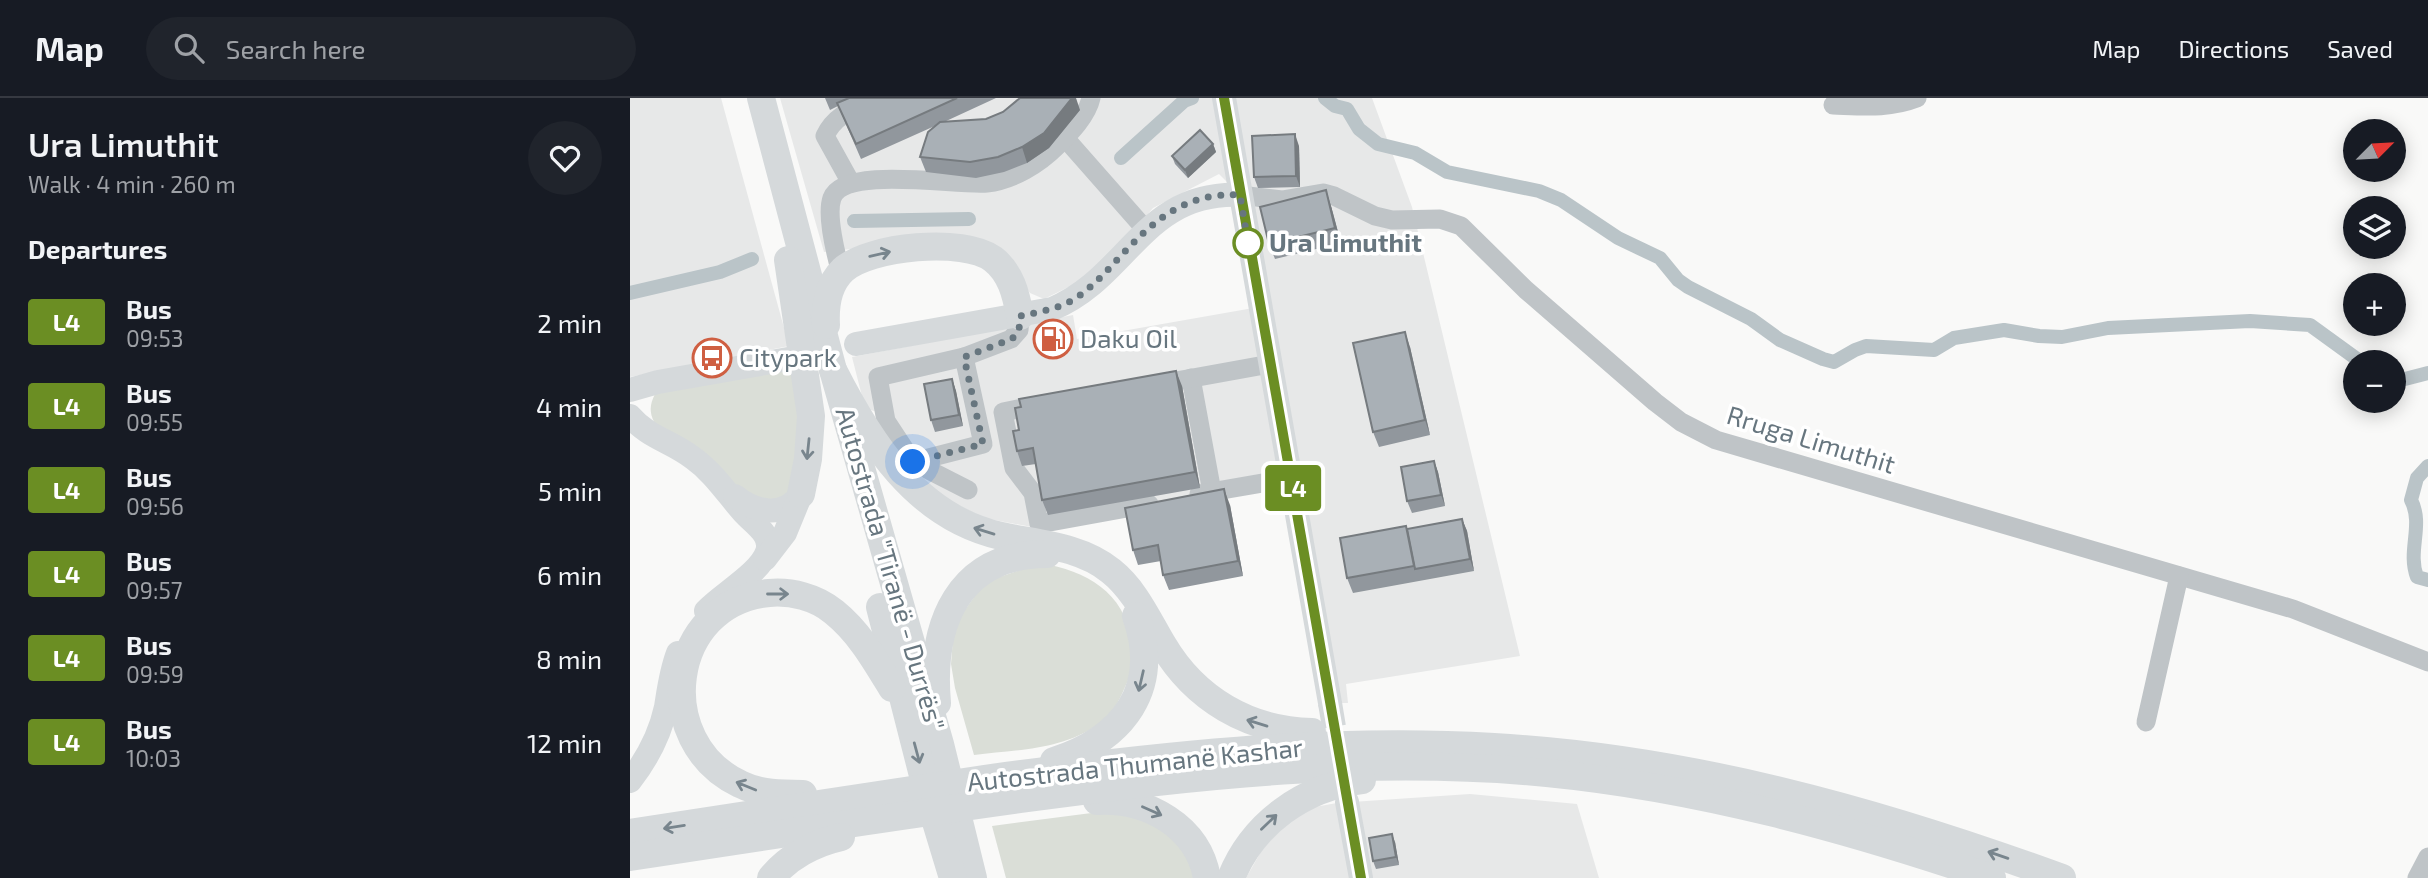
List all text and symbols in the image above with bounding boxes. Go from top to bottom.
search box [146,17,636,80]
text: Map [35,28,104,68]
icon: search [170,29,208,67]
text: Search here [226,33,365,64]
text: Map [2092,34,2140,63]
text: Directions [2178,34,2289,63]
text: Saved [2327,34,2393,63]
north arrow [2343,119,2406,182]
map controls [2343,119,2406,413]
button: heart [528,121,602,195]
text: Ura Limuthit [28,124,219,164]
text: Walk · 4 min · 260 m [28,170,236,198]
button: layers [2343,196,2406,259]
place label: Ura Limuthit [1269,226,1422,257]
marker: Ura Limuthit [1233,228,1263,258]
text: Departures [28,233,167,264]
one-way arrow [868,247,891,260]
button: + [2343,273,2406,336]
text: Bus [126,293,172,324]
text: L4 [53,307,80,336]
text: 2 min [537,307,602,338]
fuel station icon: Daku Oil [1032,318,1074,360]
place label: Daku Oil [1080,322,1177,353]
text: 09:53 [126,324,184,352]
bus stop icon: Citypark [691,337,733,379]
place label: Citypark [739,341,837,372]
button: − [2343,350,2406,413]
text: Bus [126,377,172,408]
text: L4 [53,391,80,420]
text: 4 min [536,391,602,422]
street label: Rruga Limuthit [1723,398,1900,479]
street label: Autostrada "Tiranë - Durrës" [830,403,952,734]
text: 09:55 [126,408,183,436]
one-way arrow [802,438,815,460]
your location [895,444,930,479]
text: Bus [126,461,172,492]
line badge: L4 [1262,465,1324,511]
text: L4 [1279,473,1307,502]
text: L4 [53,475,80,504]
text: 5 min [538,475,602,506]
text: 09:56 [126,492,184,520]
one-way arrow [974,524,996,537]
text: Bus [126,545,172,576]
text: L4 [53,559,80,588]
text: 6 min [537,559,602,590]
text: 09:57 [126,576,183,604]
one-way arrow [766,587,789,601]
text: Bus [126,629,172,660]
text: L4 [53,643,80,672]
text: 8 min [536,643,602,674]
text: 09:59 [126,660,184,688]
one-way arrow [1134,669,1147,692]
text: Bus [126,713,172,744]
one-way arrow [1246,715,1268,728]
text: L4 [53,727,80,756]
text: 12 min [527,727,602,758]
street label: Autostrada Thumanë Kashar [965,730,1304,797]
one-way arrow [911,741,924,764]
text: 10:03 [126,744,181,772]
one-way arrow [736,778,757,791]
one-way arrow [1141,805,1162,818]
one-way arrow [1261,814,1278,831]
one-way arrow [663,820,686,833]
one-way arrow [1988,848,2010,860]

